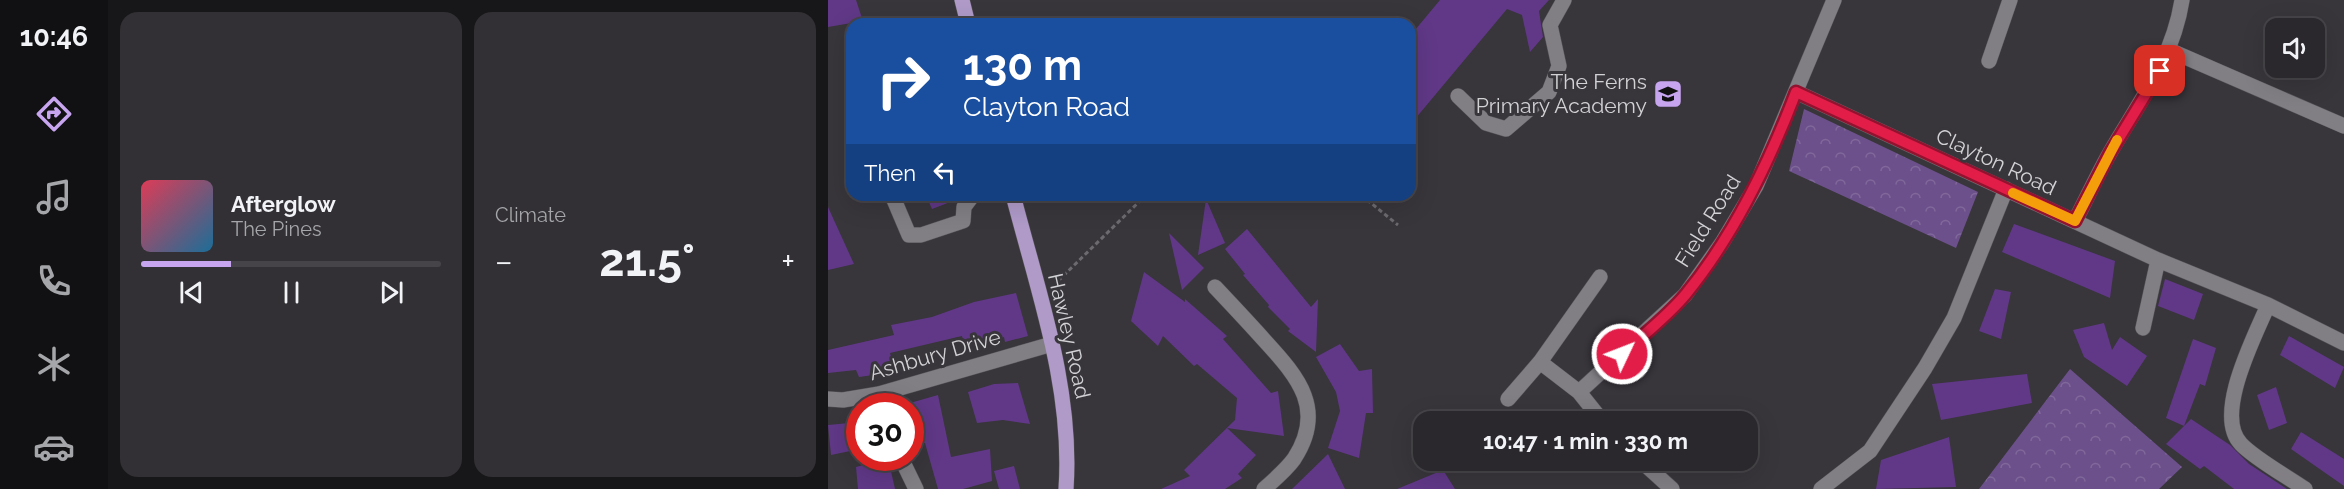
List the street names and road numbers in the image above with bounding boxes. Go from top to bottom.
street label: Clayton Road [1932,123,2060,200]
street label: Field Road [1669,170,1746,271]
street label: Hawley Road [1043,271,1096,401]
street label: Ashbury Drive [866,324,1003,385]

